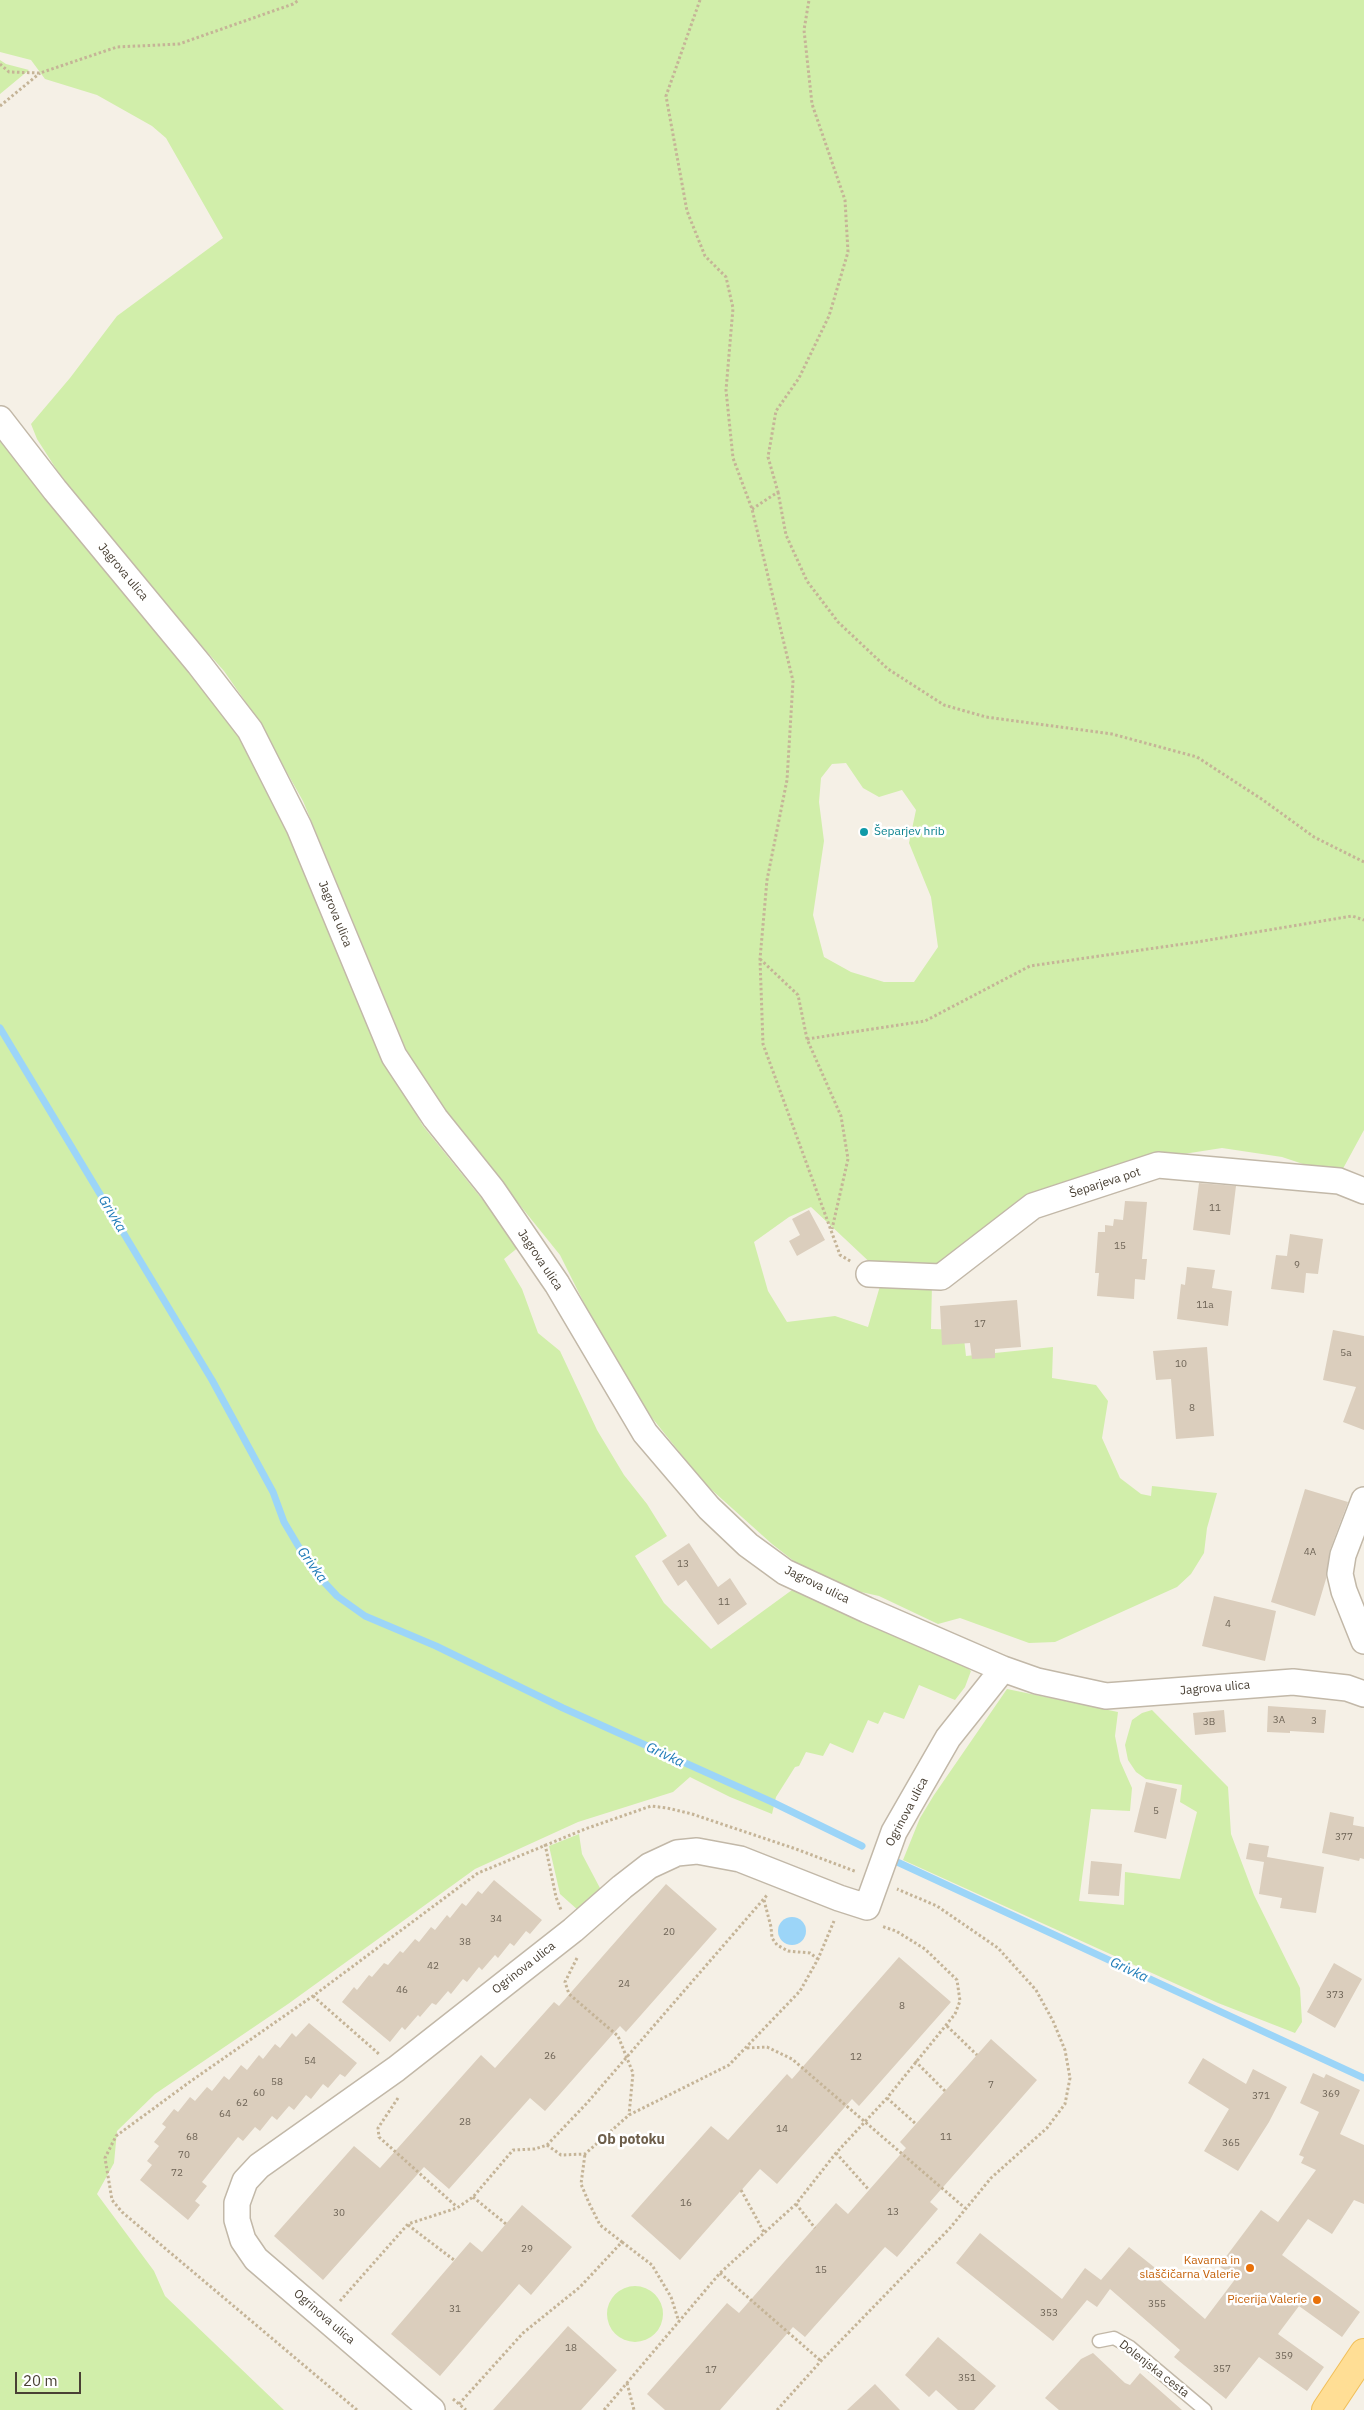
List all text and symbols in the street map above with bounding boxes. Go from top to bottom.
street label: Jagrova ulica [95,540,151,604]
place label: Šeparjev hrib [874,825,945,839]
marker: Šeparjev hrib [858,826,870,838]
street label: Jagrova ulica [315,879,355,949]
street label: Šeparjeva pot [1068,1165,1142,1201]
water label: Grivka [95,1193,129,1235]
house number: 11 [1209,1202,1221,1214]
street label: Jagrova ulica [514,1227,566,1293]
house number: 15 [1114,1240,1126,1252]
house number: 9 [1294,1259,1300,1271]
house number: 11a [1196,1299,1214,1311]
house number: 17 [974,1318,986,1330]
house number: 5a [1340,1347,1352,1359]
house number: 10 [1175,1358,1187,1370]
house number: 8 [1189,1402,1195,1414]
water label: Grivka [293,1544,331,1586]
house number: 4A [1304,1546,1316,1558]
house number: 13 [677,1558,689,1570]
street label: Jagrova ulica [782,1563,852,1607]
house number: 11 [718,1596,730,1608]
house number: 4 [1225,1618,1231,1630]
street label: Jagrova ulica [1179,1678,1251,1698]
house number: 3A [1273,1714,1285,1726]
house number: 3 [1311,1715,1317,1727]
house number: 3B [1203,1716,1215,1728]
water label: Grivka [643,1739,687,1771]
street label: Ogrinova ulica [883,1775,931,1849]
house number: 5 [1153,1805,1159,1817]
house number: 377 [1335,1831,1353,1843]
house number: 34 [490,1913,502,1925]
house number: 20 [663,1926,675,1938]
house number: 38 [459,1936,471,1948]
street label: Ogrinova ulica [490,1939,558,1997]
water label: Grivka [1107,1954,1151,1986]
house number: 42 [427,1960,439,1972]
house number: 24 [618,1978,630,1990]
house number: 46 [396,1984,408,1996]
house number: 373 [1326,1989,1344,2001]
house number: 8 [899,2000,905,2012]
house number: 26 [544,2050,556,2062]
house number: 12 [850,2051,862,2063]
house number: 54 [304,2055,316,2067]
house number: 58 [271,2076,283,2088]
house number: 7 [988,2079,994,2091]
house number: 60 [253,2087,265,2099]
house number: 369 [1322,2088,1340,2100]
house number: 371 [1252,2090,1270,2102]
house number: 62 [236,2097,248,2109]
house number: 64 [219,2108,231,2120]
house number: 28 [459,2116,471,2128]
house number: 14 [776,2123,788,2135]
house number: 68 [186,2131,198,2143]
house number: 11 [940,2131,952,2143]
district label: Ob potoku [597,2132,665,2148]
house number: 365 [1222,2137,1240,2149]
house number: 70 [178,2149,190,2161]
house number: 72 [171,2167,183,2179]
house number: 16 [680,2197,692,2209]
house number: 13 [887,2206,899,2218]
house number: 30 [333,2207,345,2219]
house number: 29 [521,2243,533,2255]
place label: Kavarna in slaščičarna Valerie [1140,2254,1240,2282]
marker: Kavarna in slaščičarna Valerie [1244,2262,1256,2274]
house number: 15 [815,2264,827,2276]
street label: Ogrinova ulica [291,2287,357,2347]
place label: Picerija Valerie [1227,2293,1307,2307]
marker: Picerija Valerie [1311,2294,1323,2306]
house number: 355 [1148,2298,1166,2310]
house number: 31 [449,2303,461,2315]
house number: 353 [1040,2307,1058,2319]
street label: Dolenjska cesta [1116,2337,1192,2401]
house number: 18 [565,2342,577,2354]
house number: 359 [1275,2350,1293,2362]
scale bar [18,2362,84,2394]
house number: 357 [1213,2363,1231,2375]
house number: 17 [705,2364,717,2376]
text: 20 m [23,2371,58,2390]
house number: 351 [958,2372,976,2384]

